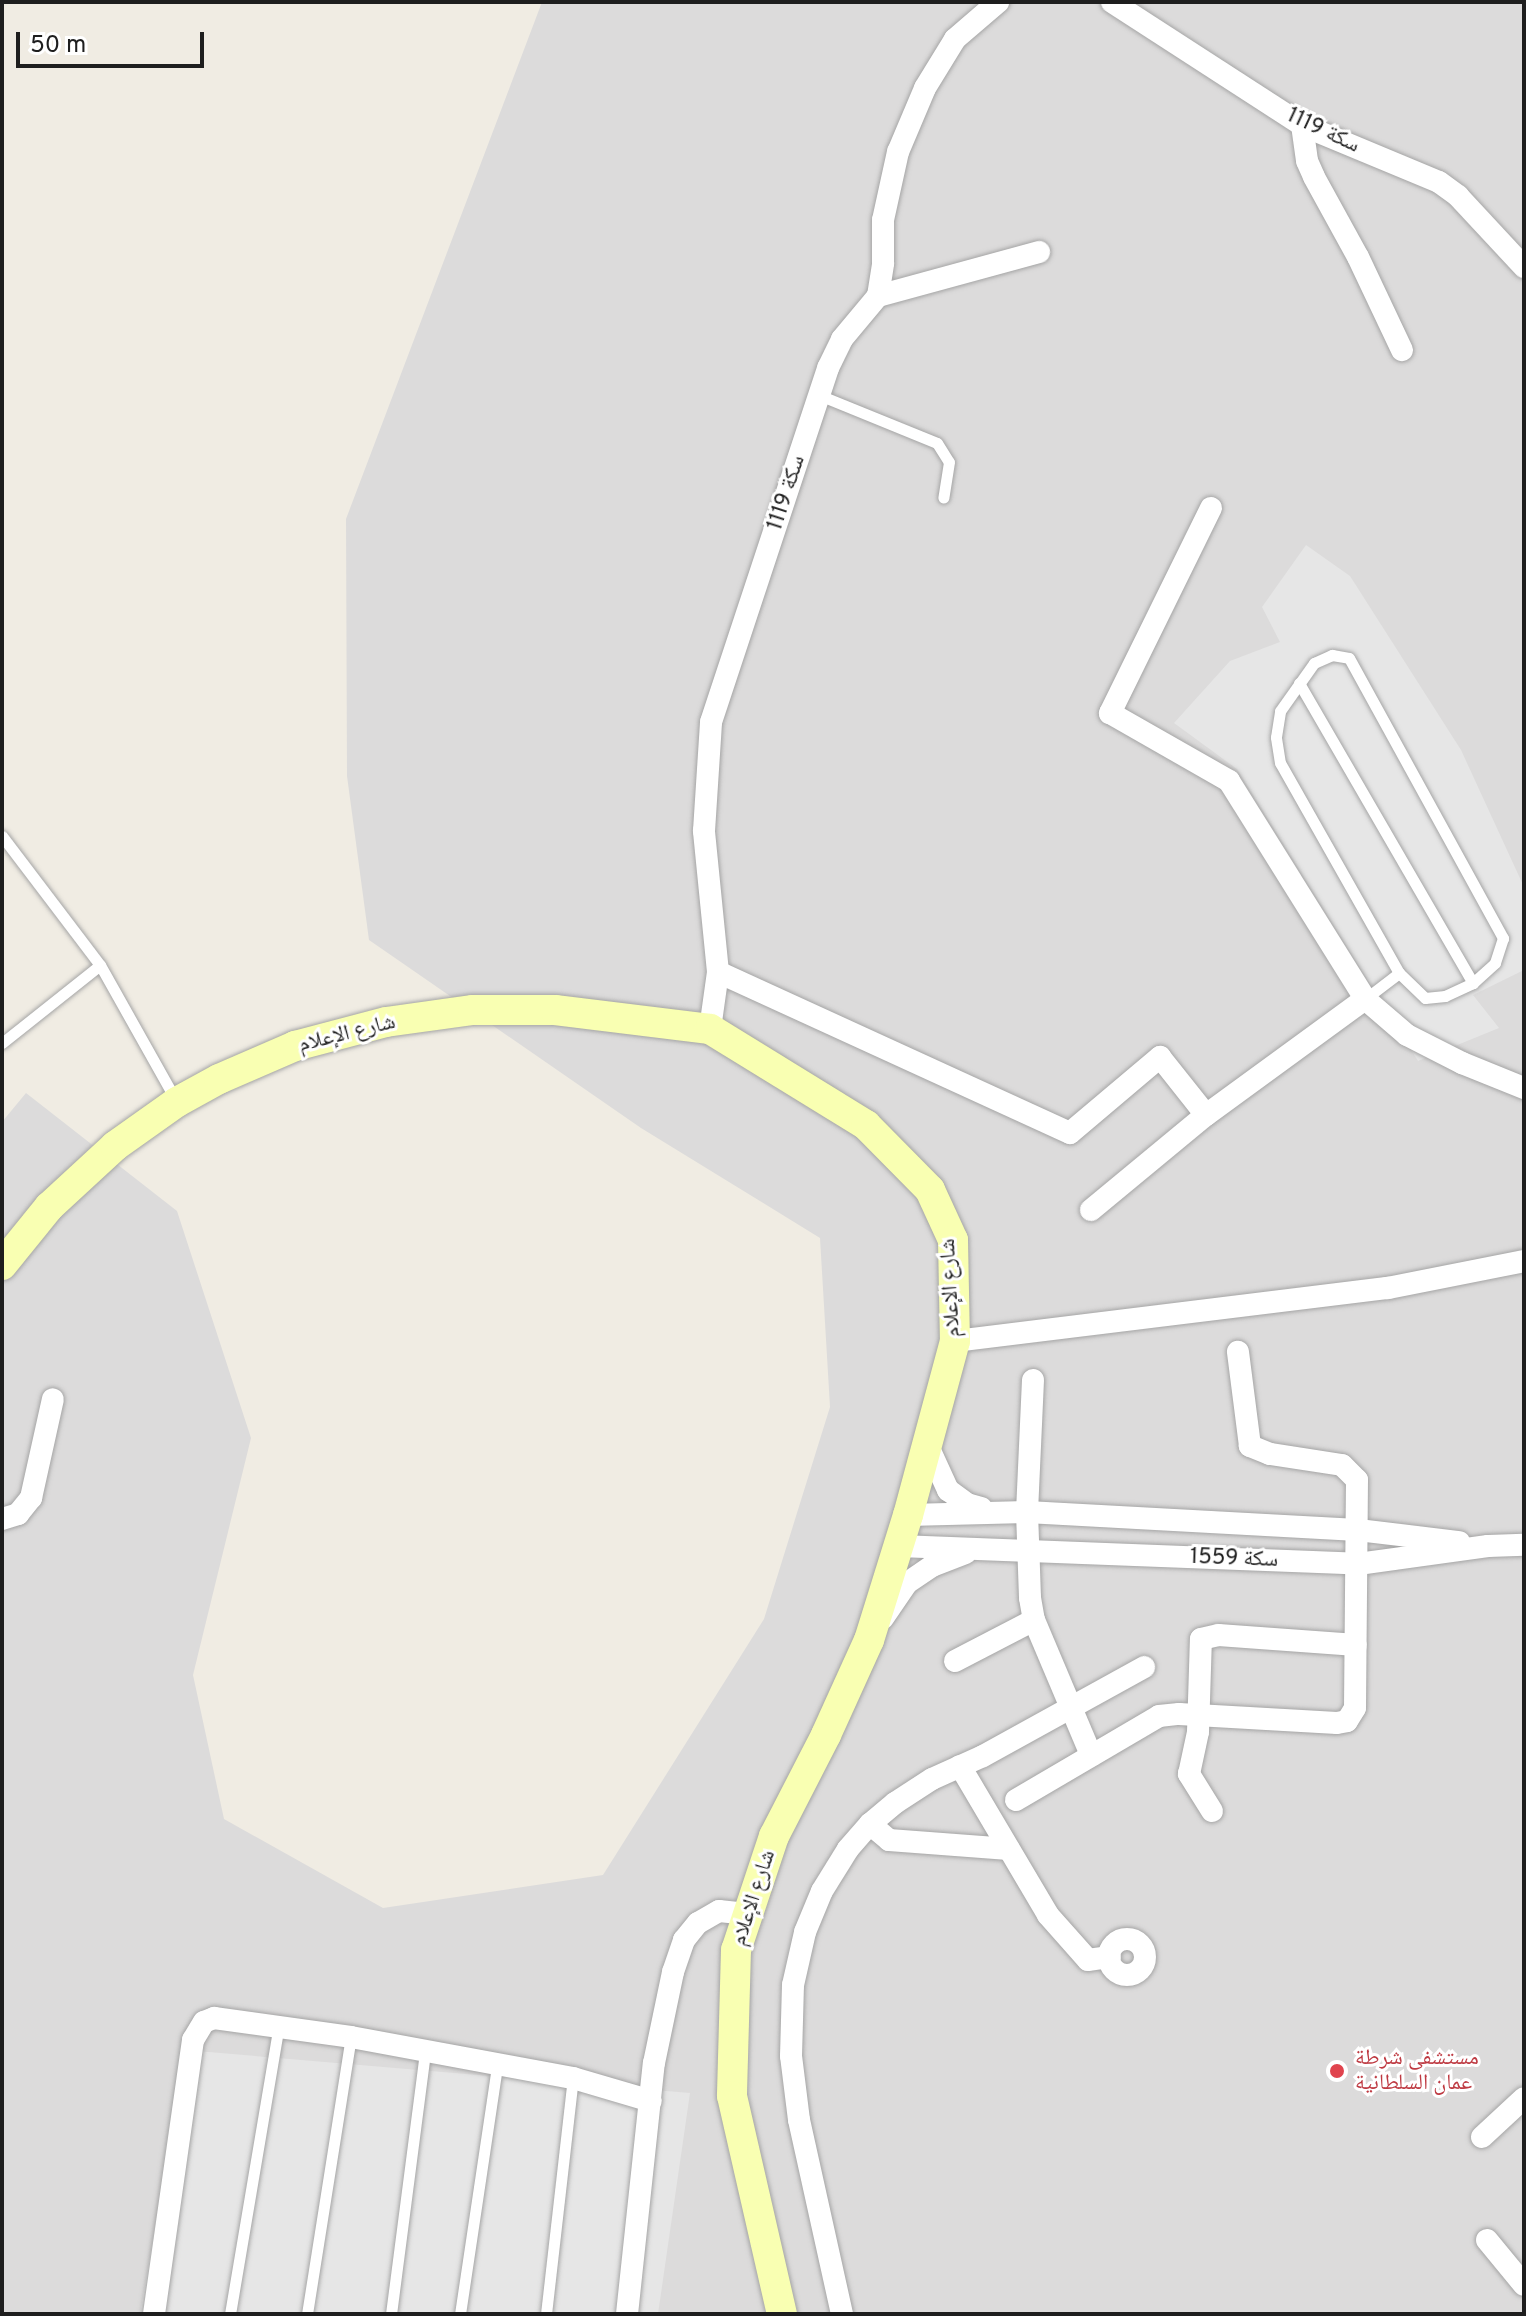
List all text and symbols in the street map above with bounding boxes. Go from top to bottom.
scale bar [20,16,208,66]
text: 50 m [30,31,86,61]
street label: سكة 1119 [1282,103,1364,159]
street label: سكة 1119 [762,452,812,534]
street label: شارع الإعلام [296,1009,398,1059]
street label: شارع الإعلام [935,1238,967,1338]
street label: سكة 1559 [1190,1544,1278,1574]
street label: شارع الإعلام [726,1847,782,1949]
place label: مستشفى شرطة عمان السلطانية [1355,2045,1479,2096]
marker: مستشفى شرطة عمان السلطانية [1326,2060,1348,2082]

